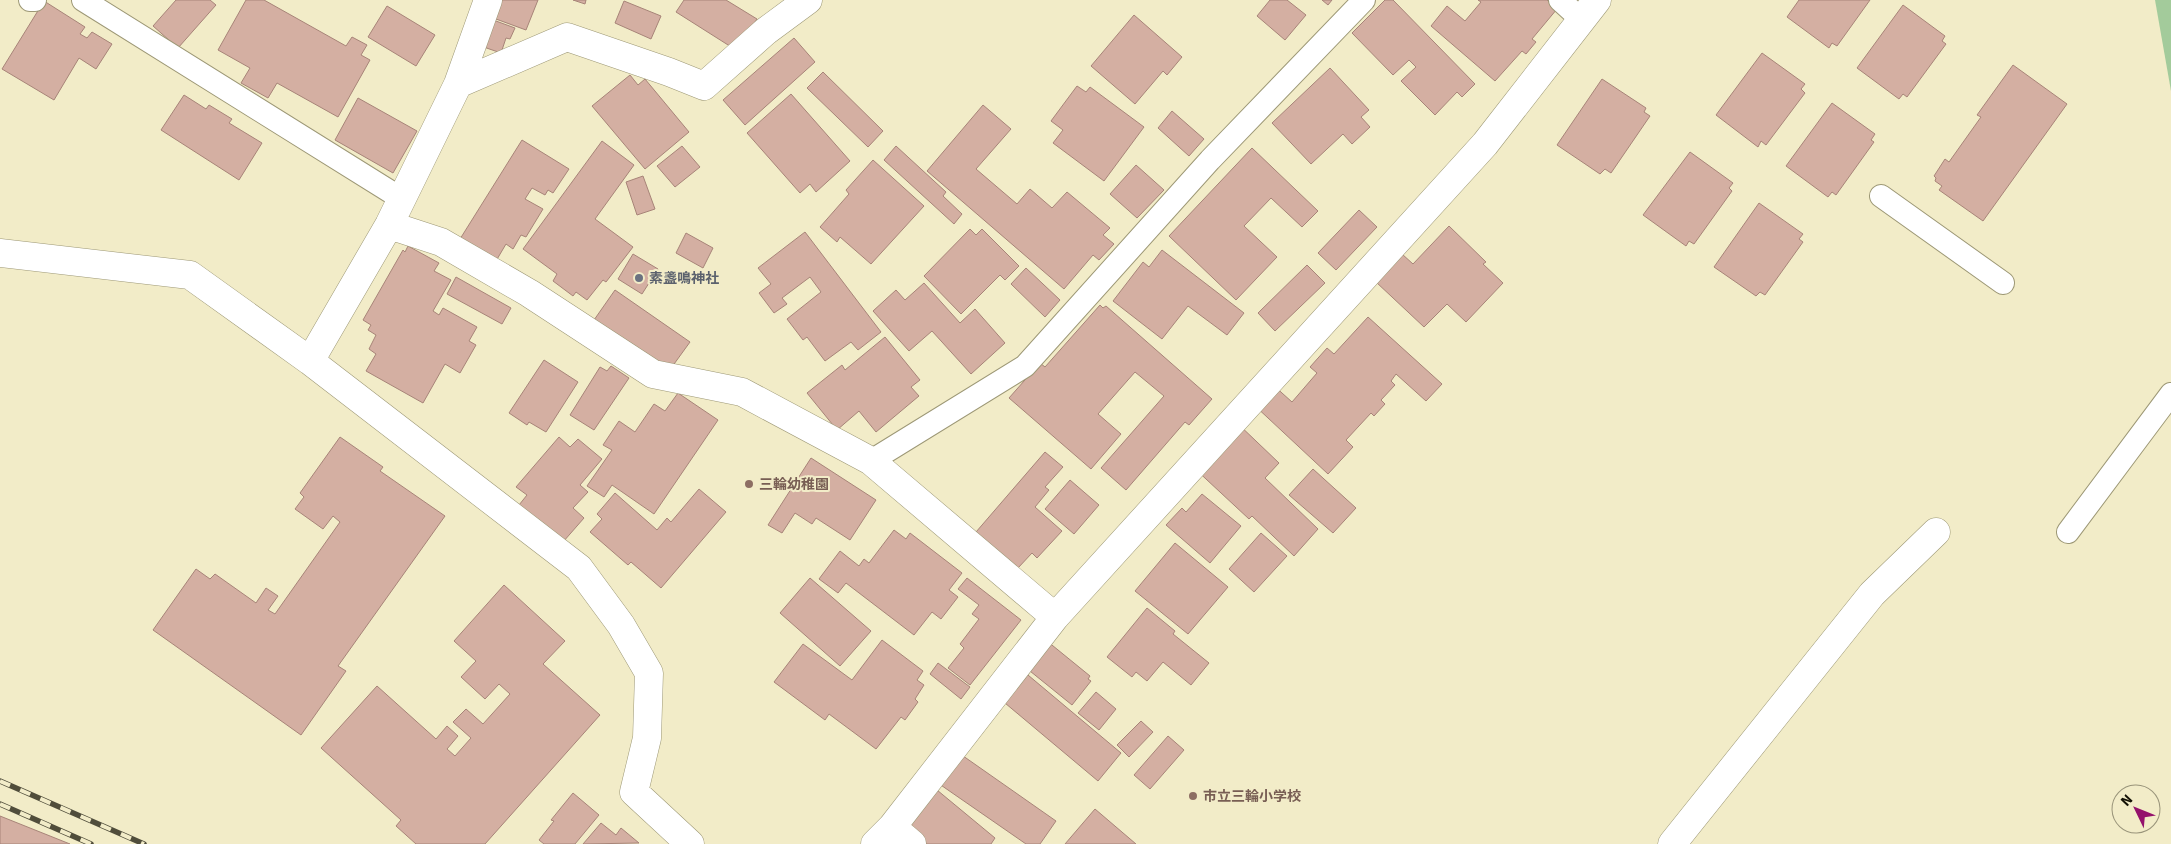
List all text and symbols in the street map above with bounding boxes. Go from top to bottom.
place label: 素盞鳴神社 [649,270,719,287]
marker: 素盞鳴神社 [633,272,645,284]
place label: 三輪幼稚園 [759,476,829,493]
marker: 三輪幼稚園 [743,478,755,490]
north arrow [2111,784,2161,834]
place label: 市立三輪小学校 [1203,788,1301,805]
marker: 市立三輪小学校 [1187,790,1199,802]
text: N [2117,791,2136,810]

